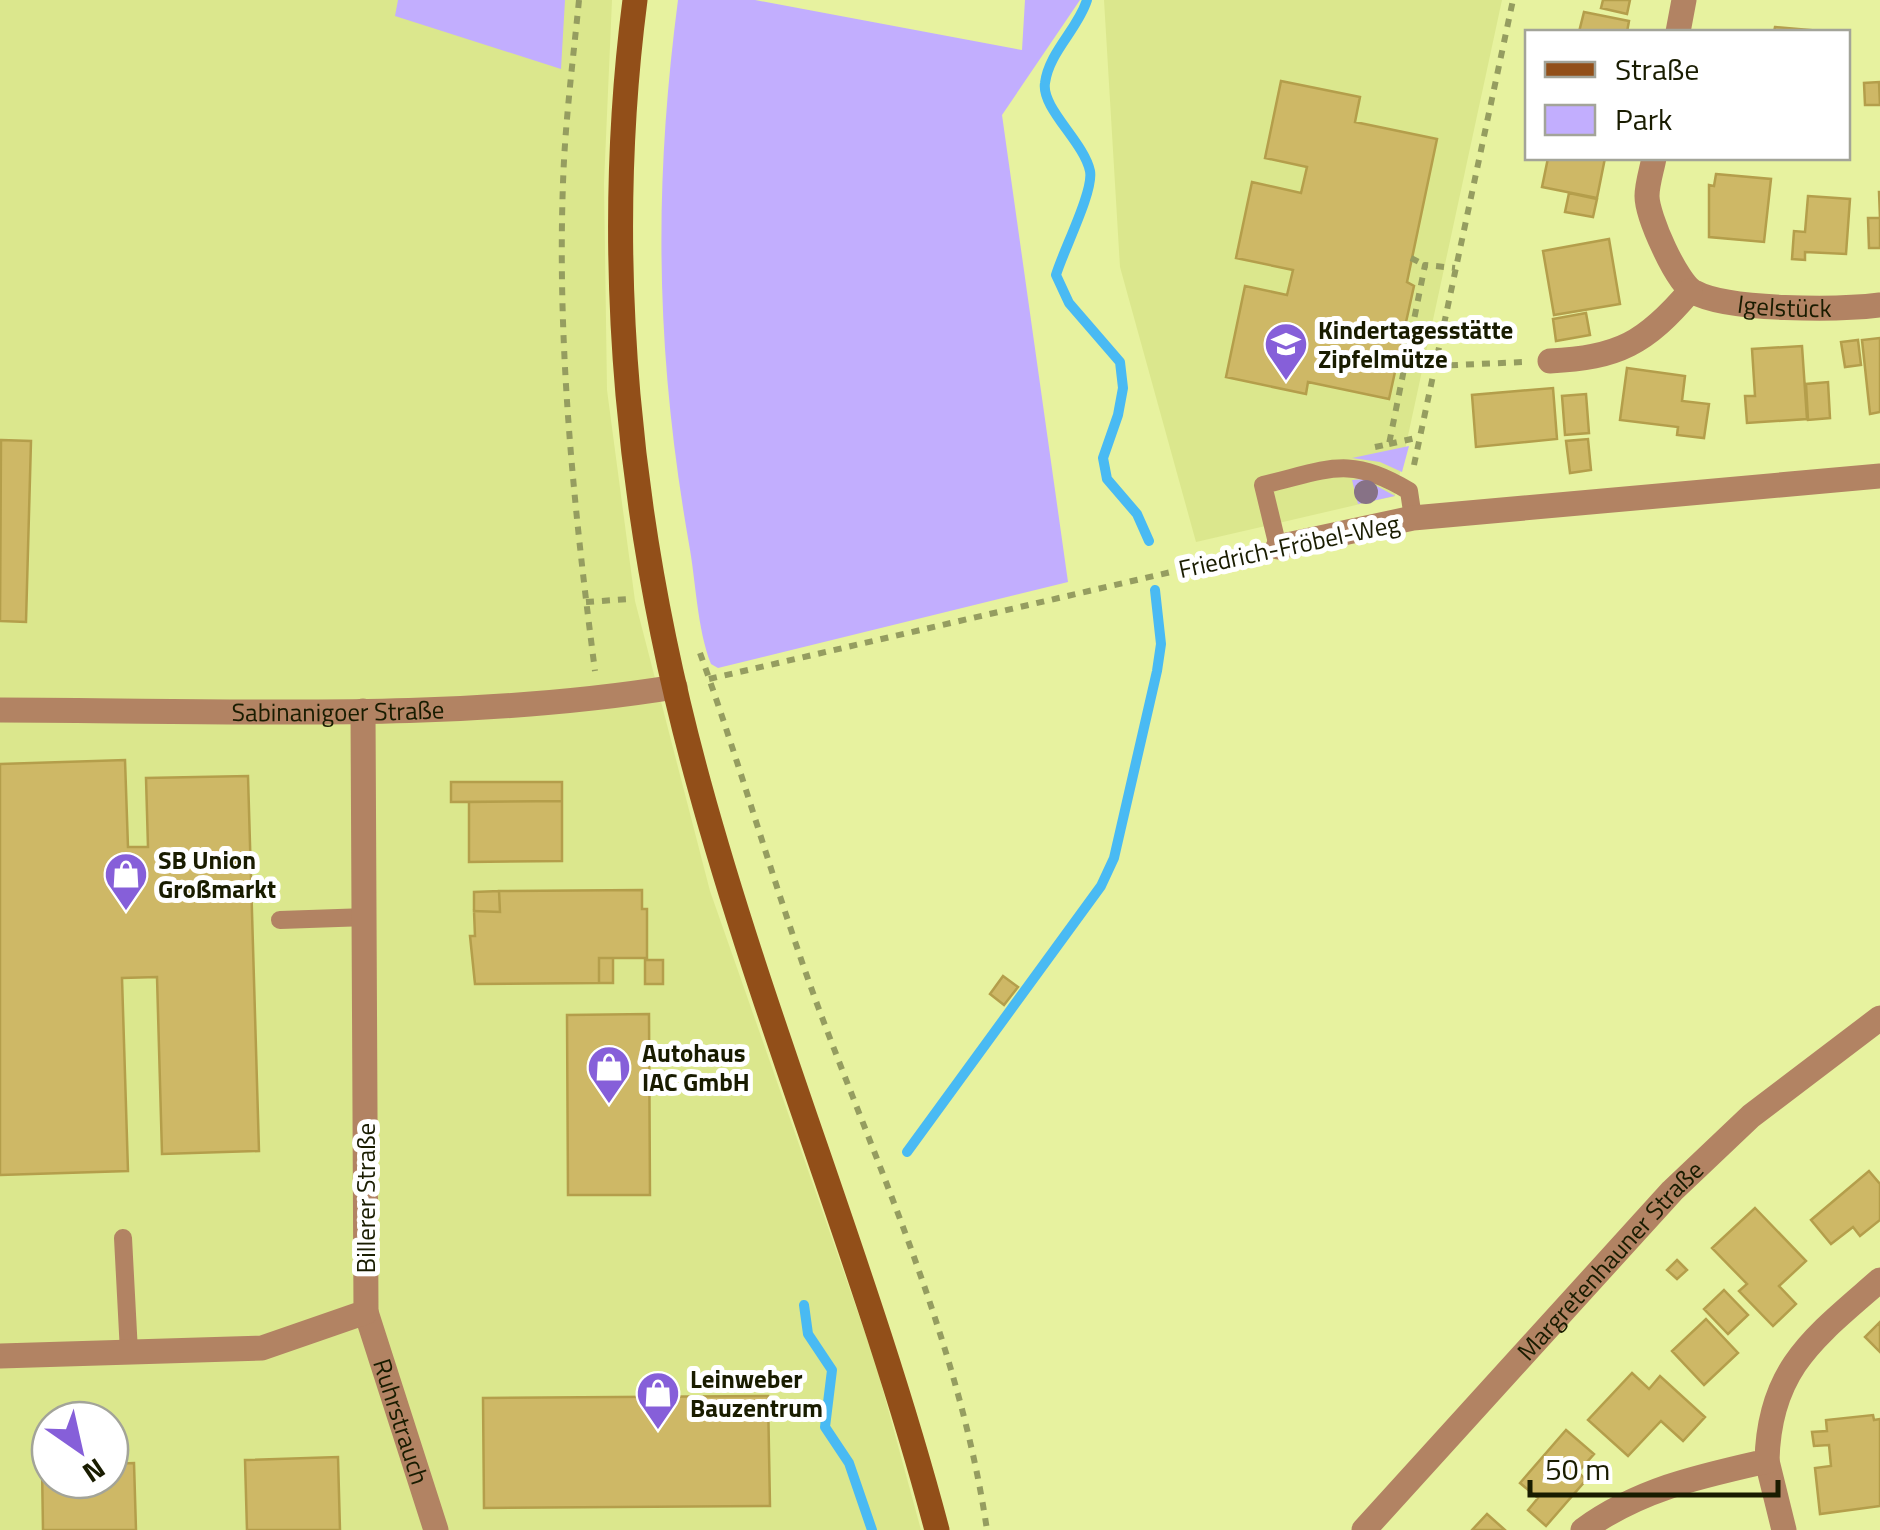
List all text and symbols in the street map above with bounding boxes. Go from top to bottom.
legend [1525,30,1850,160]
text: Straße [1615,46,1699,92]
text: Park [1615,96,1672,142]
street label: Igelstück [1735,285,1832,327]
place label: Kindertagesstätte Zipfelmütze [1318,311,1513,378]
school or university icon: Kindertagesstätte Zipfelmütze [1263,321,1309,382]
street label: Friedrich-Fröbel-Weg [1175,504,1403,588]
street label: Sabinanigoer Straße [231,690,445,731]
place label: SB Union Großmarkt [158,841,276,908]
shop icon: SB Union Großmarkt [103,851,149,912]
place label: Autohaus IAC GmbH [642,1034,750,1101]
shop icon: Autohaus IAC GmbH [586,1044,632,1105]
street label: Billerer Straße [347,1123,385,1273]
street label: Margretenhauner Straße [1508,1152,1712,1369]
street label: Ruhrstrauch [363,1354,439,1489]
place label: Leinweber Bauzentrum [690,1360,823,1427]
shop icon: Leinweber Bauzentrum [635,1370,681,1431]
north arrow [30,1400,130,1500]
scale bar [1530,1435,1778,1497]
text: 50 m [1545,1446,1610,1492]
text: N [74,1448,114,1494]

